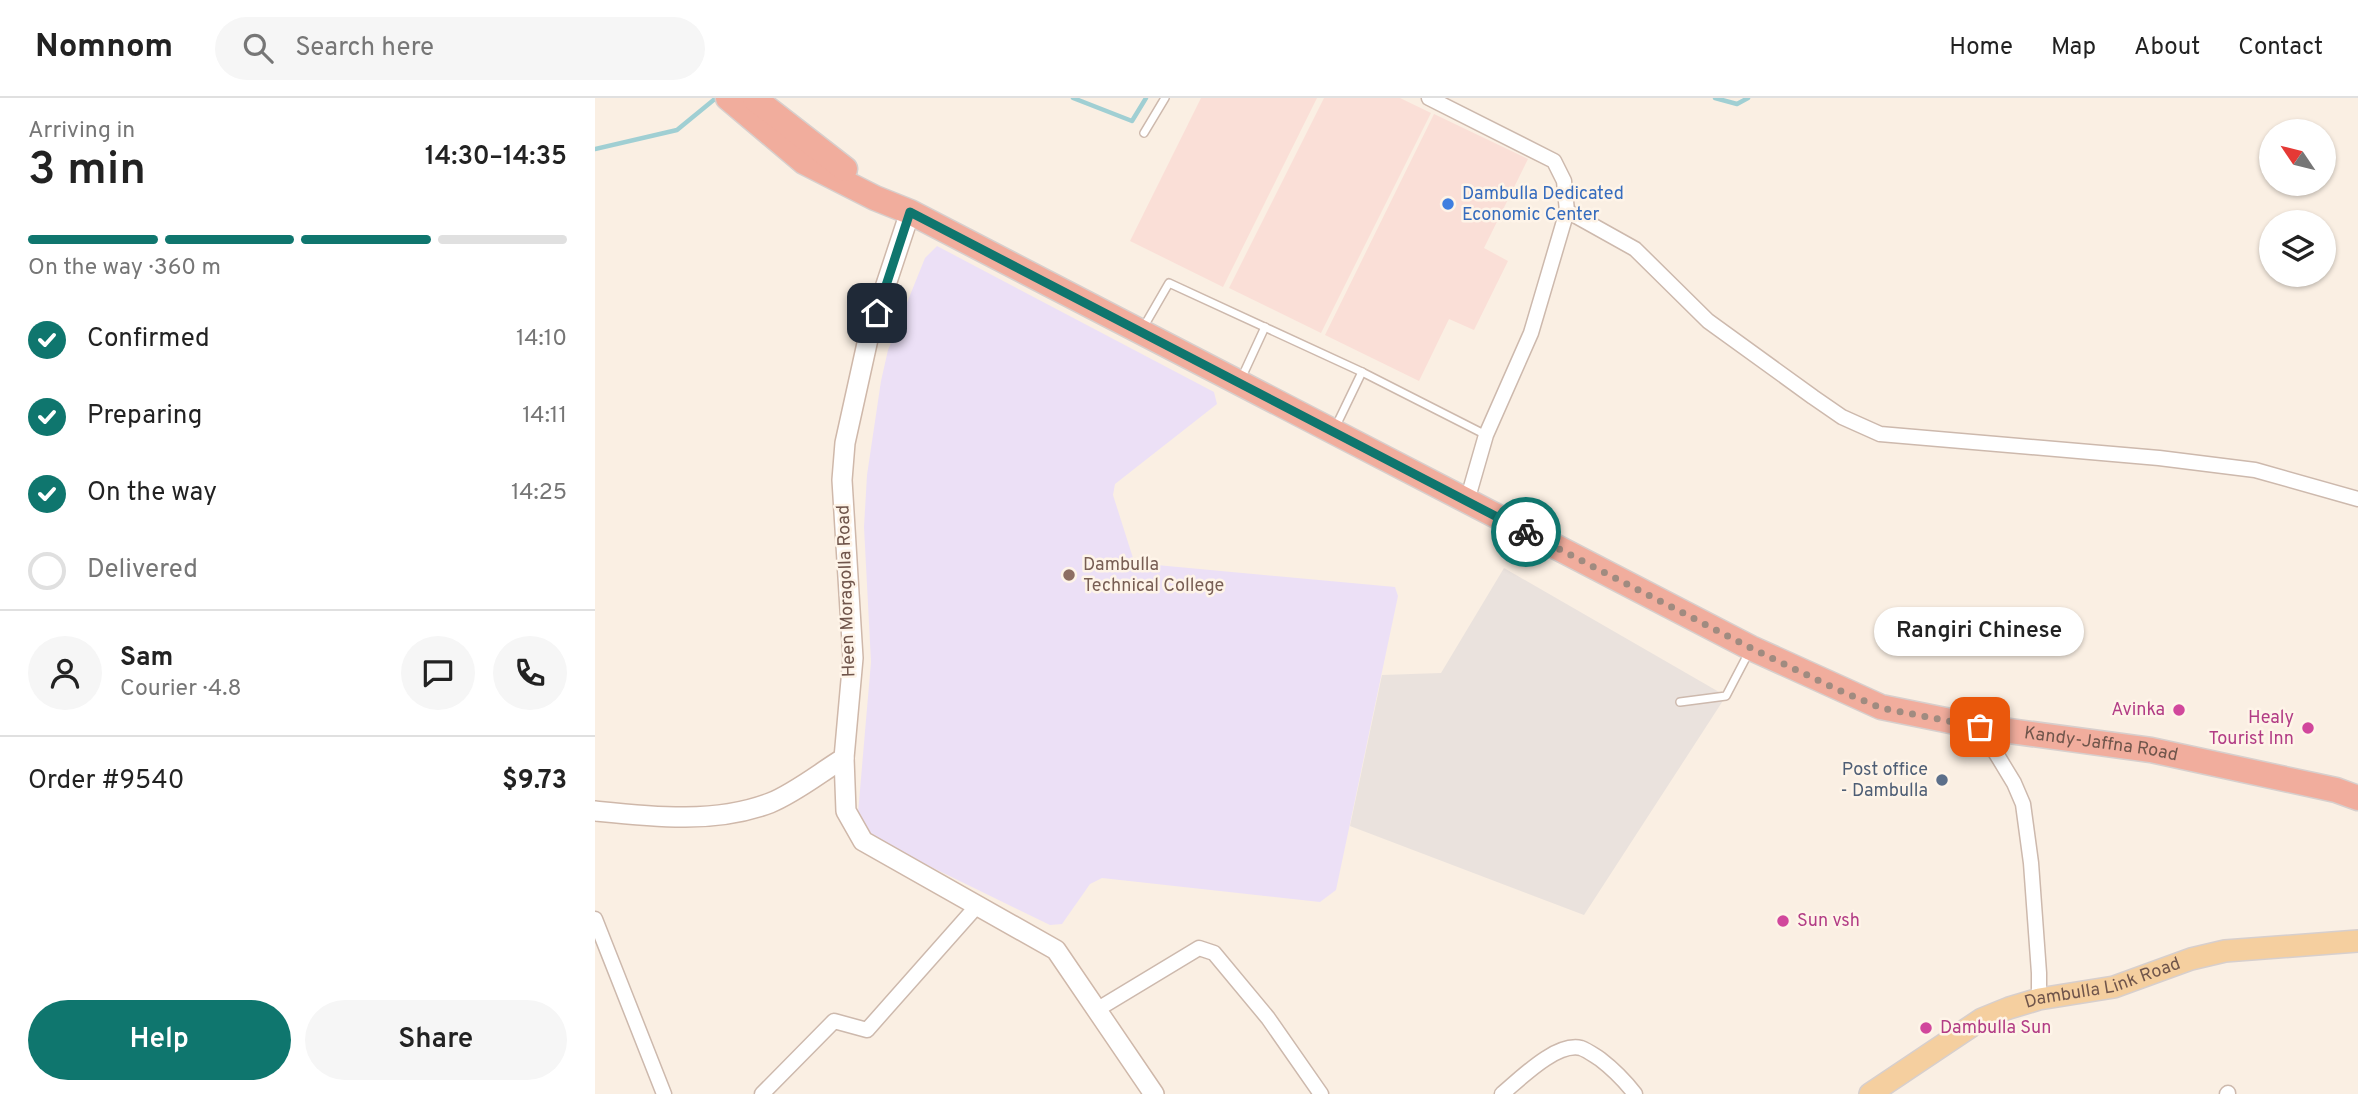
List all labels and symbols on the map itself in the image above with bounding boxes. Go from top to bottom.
north arrow [2259,119,2336,196]
place label: Dambulla Dedicated Economic Center [1462,183,1624,227]
marker: Dambulla Dedicated Economic Center [1440,196,1456,212]
pin [847,283,907,343]
courier [1491,497,1561,567]
street label: Heen Moragolla Road [832,504,862,678]
place label: Dambulla Technical College [1083,554,1224,598]
marker: Dambulla Technical College [1061,567,1077,583]
callout: Rangiri Chinese [1875,608,2085,657]
pin [1950,697,2010,757]
place label: Avinka [2111,699,2165,722]
marker: Avinka [2171,702,2187,718]
place label: Healy Tourist Inn [2208,707,2294,751]
marker: Healy Tourist Inn [2300,720,2316,736]
street label: Kandy-Jaffna Road [2023,722,2180,767]
place label: Post office - Dambulla [1841,759,1928,803]
marker: Post office - Dambulla [1934,772,1950,788]
place label: Sun vsh [1797,910,1860,933]
marker: Sun vsh [1775,913,1791,929]
street label: Dambulla Link Road [2022,952,2184,1014]
place label: Dambulla Sun [1940,1017,2051,1040]
marker: Dambulla Sun [1918,1020,1934,1036]

